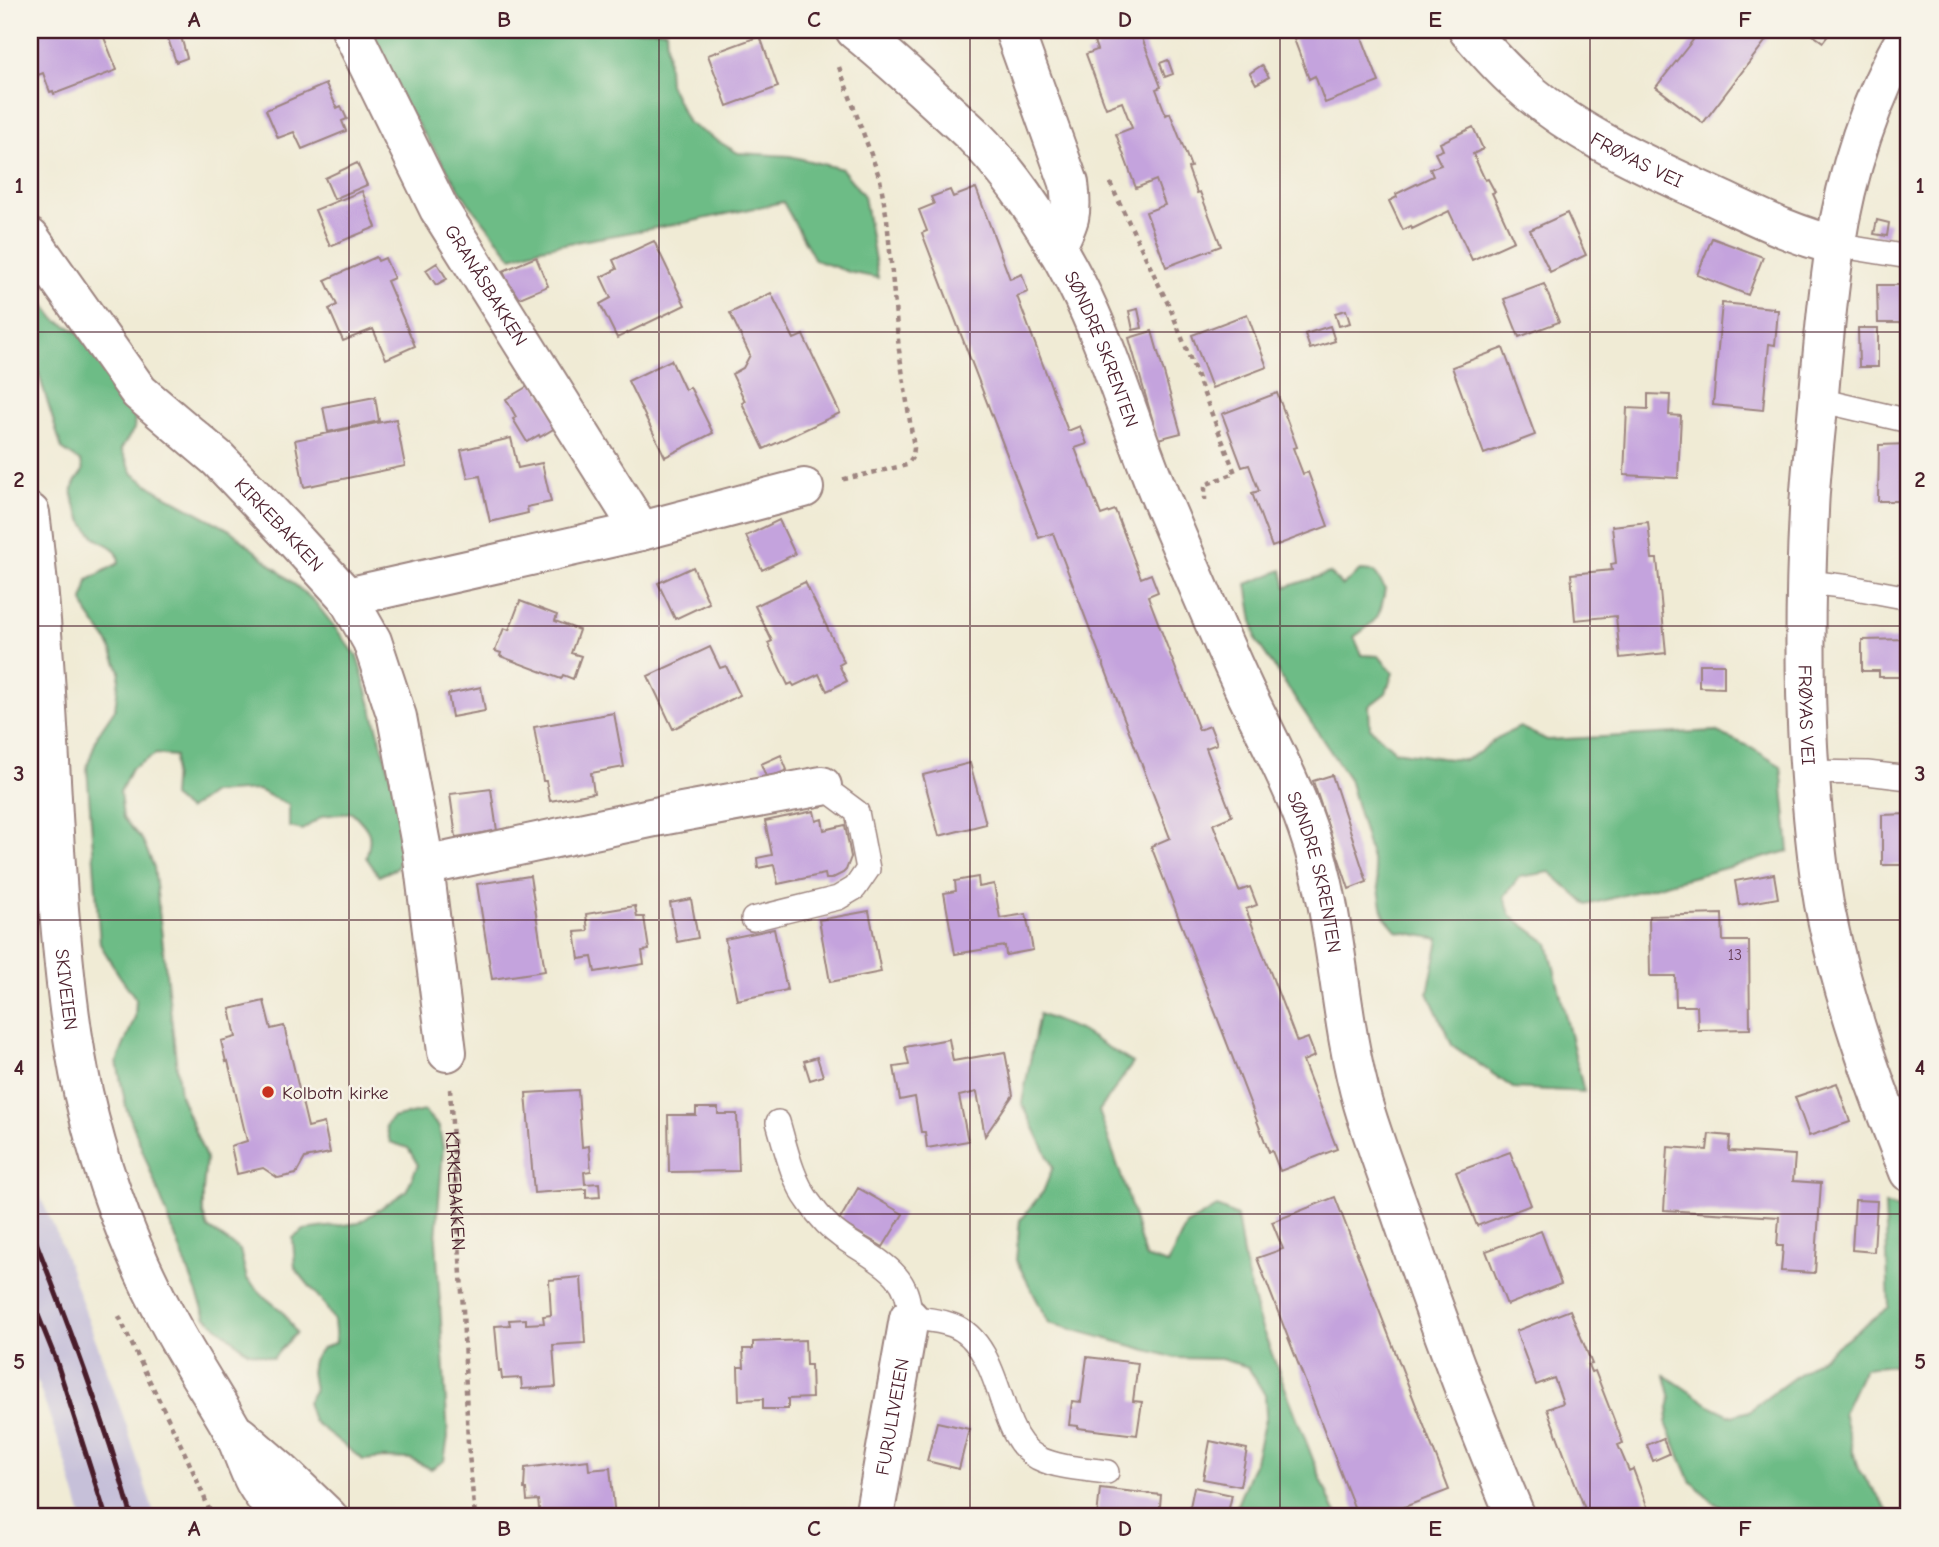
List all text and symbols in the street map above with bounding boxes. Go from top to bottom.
text: A [188,6,201,33]
text: B [497,6,511,33]
text: C [807,6,821,33]
text: D [1118,6,1132,33]
text: E [1428,6,1442,33]
text: F [1738,6,1752,33]
street label: FRØYAS VEI [1587,128,1686,193]
text: 1 [14,172,24,199]
text: 1 [1915,172,1925,199]
street label: GRANÅSBAKKEN [440,221,532,350]
street label: SØNDRE SKRENTEN [1060,268,1143,430]
text: 2 [13,466,25,493]
text: 2 [1914,466,1926,493]
street label: KIRKEBAKKEN [230,474,328,576]
street label: FRØYAS VEI [1794,665,1819,766]
text: 3 [13,760,25,787]
text: 3 [1914,760,1926,787]
street label: SØNDRE SKRENTEN [1282,788,1345,954]
house number: 13 [1728,946,1742,964]
street label: SKIVEIEN [51,948,82,1032]
text: 4 [14,1054,25,1081]
text: 4 [1915,1054,1926,1081]
place label: Kolbotn kirke [282,1082,389,1104]
marker: Kolbotn kirke [260,1084,276,1100]
street label: KIRKEBAKKEN [441,1131,470,1251]
text: 5 [13,1348,25,1375]
text: 5 [1914,1348,1926,1375]
street label: FURULIVEIEN [872,1356,914,1477]
text: A [188,1515,201,1542]
text: B [497,1515,511,1542]
text: C [807,1515,821,1542]
text: D [1118,1515,1132,1542]
text: E [1428,1515,1442,1542]
text: F [1738,1515,1752,1542]

